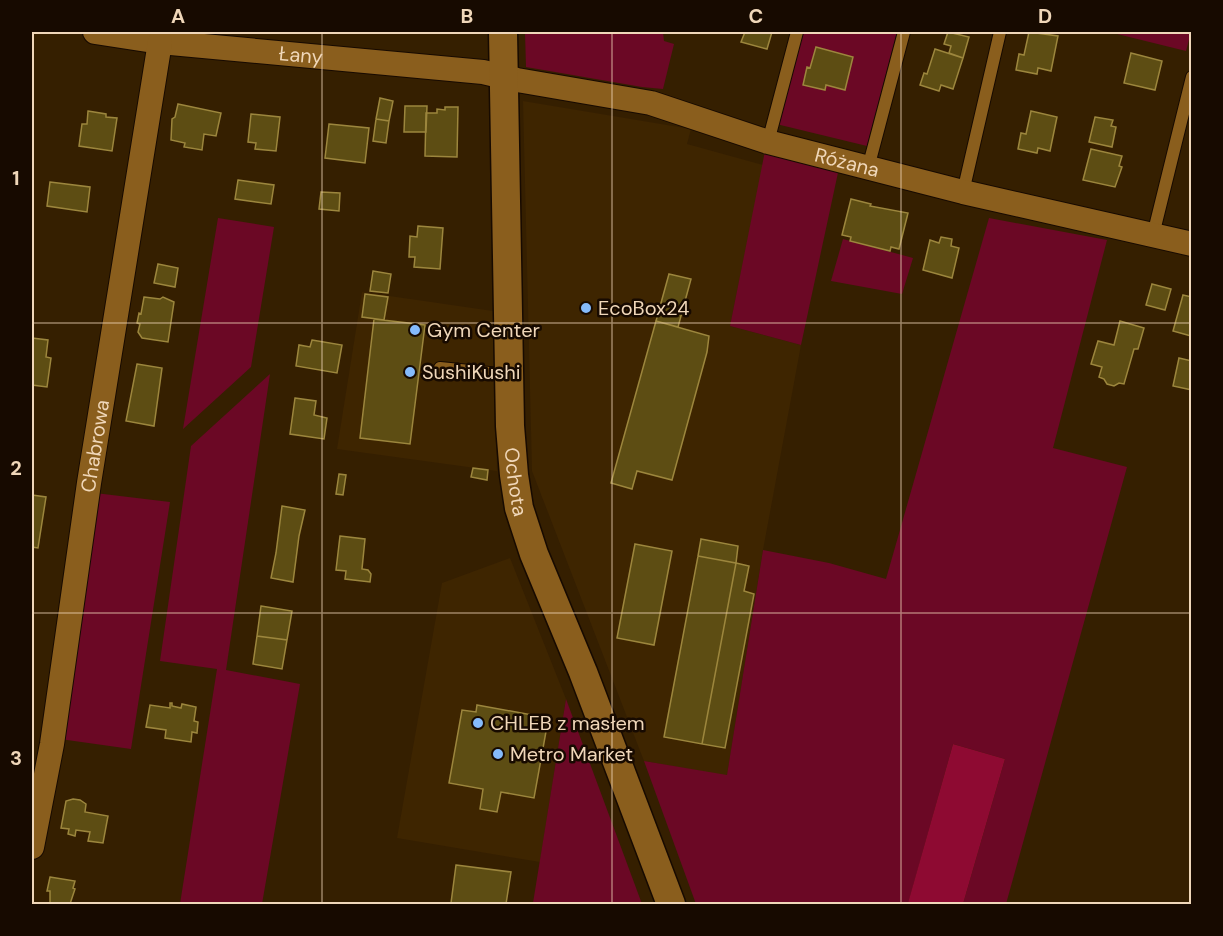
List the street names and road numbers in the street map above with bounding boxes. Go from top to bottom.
street label: Łany [277,40,324,70]
street label: Różana [812,142,882,183]
street label: Chabrowa [75,398,115,494]
street label: Ochota [499,446,534,519]

